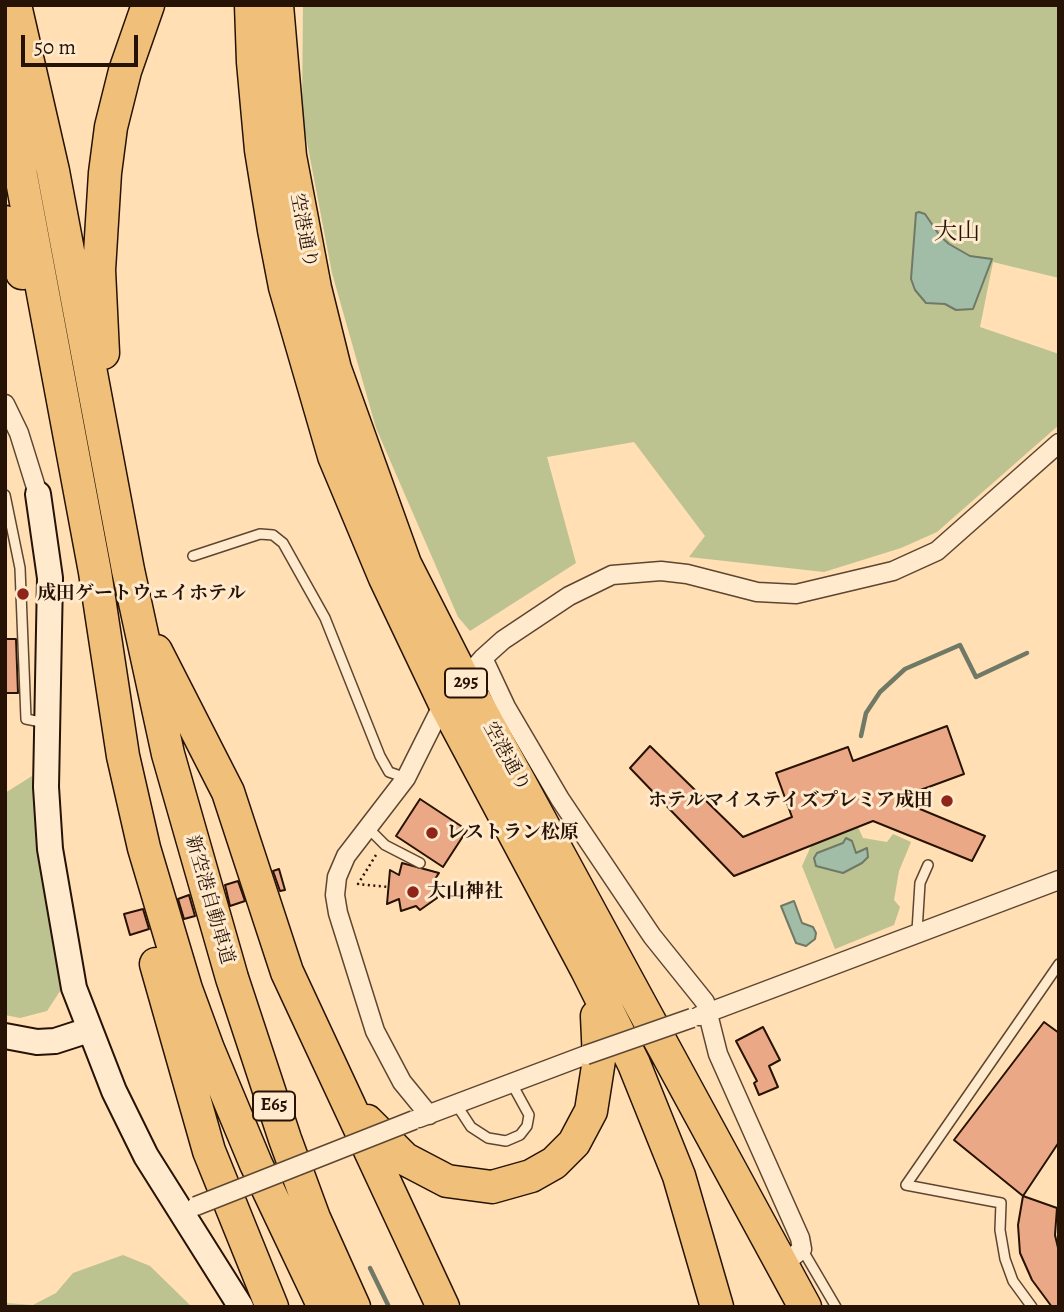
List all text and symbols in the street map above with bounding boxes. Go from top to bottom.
scale bar [24,21,142,65]
text: 50 m [34,33,76,61]
street label: 空港通り [285,192,321,270]
district label: 大山 [934,219,980,247]
place label: 成田ゲートウェイホテル [37,583,246,605]
marker: 成田ゲートウェイホテル [15,586,31,602]
road number: 295 [445,668,487,698]
street label: 空港通り [478,718,534,796]
place label: ホテルマイステイズプレミア成田 [648,790,933,812]
marker: ホテルマイステイズプレミア成田 [939,793,955,809]
place label: レストラン松原 [446,822,579,844]
marker: レストラン松原 [424,825,440,841]
street label: 新空港自動車道 [180,833,238,967]
place label: 大山神社 [427,881,503,903]
marker: 大山神社 [405,884,421,900]
road number: E65 [253,1092,295,1120]

